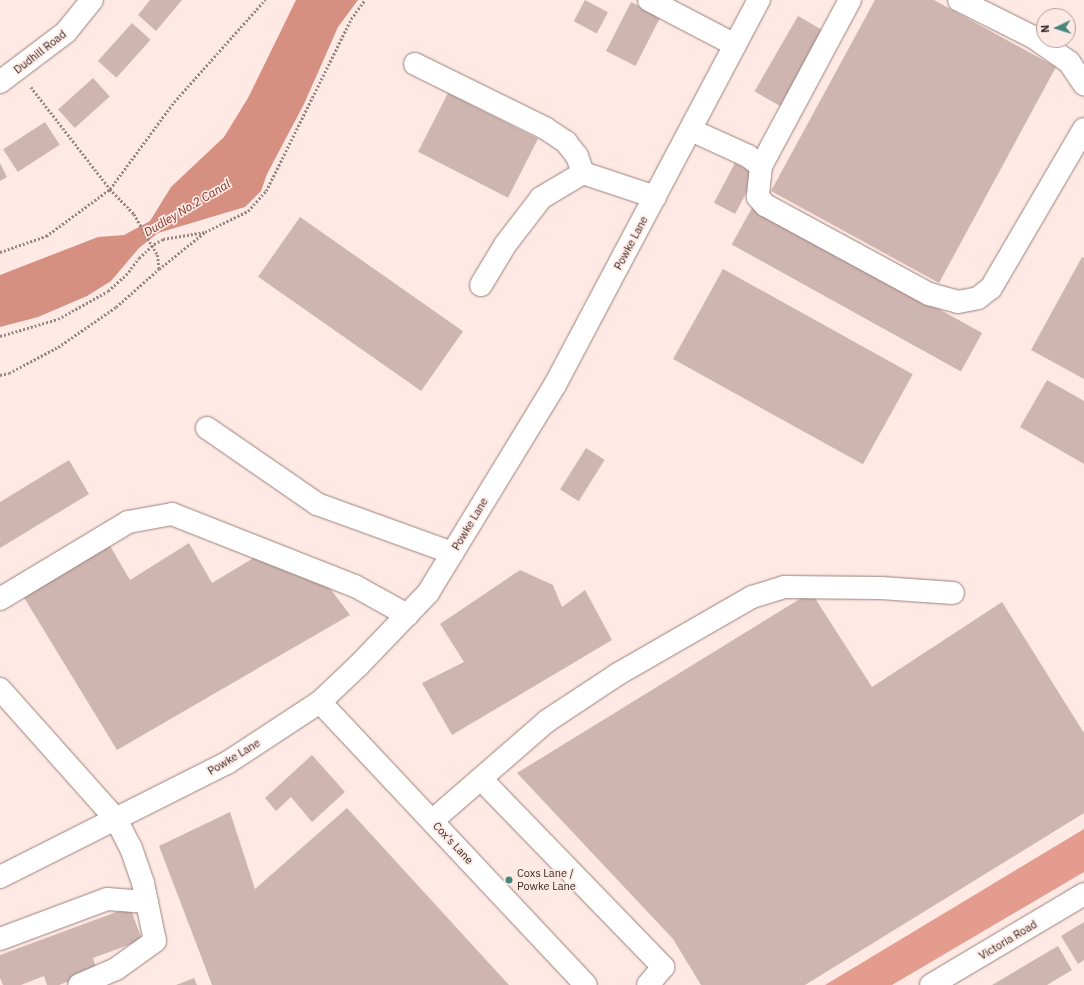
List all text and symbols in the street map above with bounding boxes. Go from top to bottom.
north arrow [1036,8,1076,48]
text: N [1038,24,1052,33]
street label: Dudhill Road [11,27,69,77]
water label: Dudley No.2 Canal [141,177,233,239]
street label: Powke Lane [611,214,651,272]
street label: Powke Lane [449,495,491,553]
street label: Powke Lane [205,736,263,778]
street label: Cox's Lane [430,819,476,867]
place label: Coxs Lane / Powke Lane [517,867,576,893]
marker: Coxs Lane / Powke Lane [504,875,514,885]
street label: Victoria Road [977,917,1039,963]

